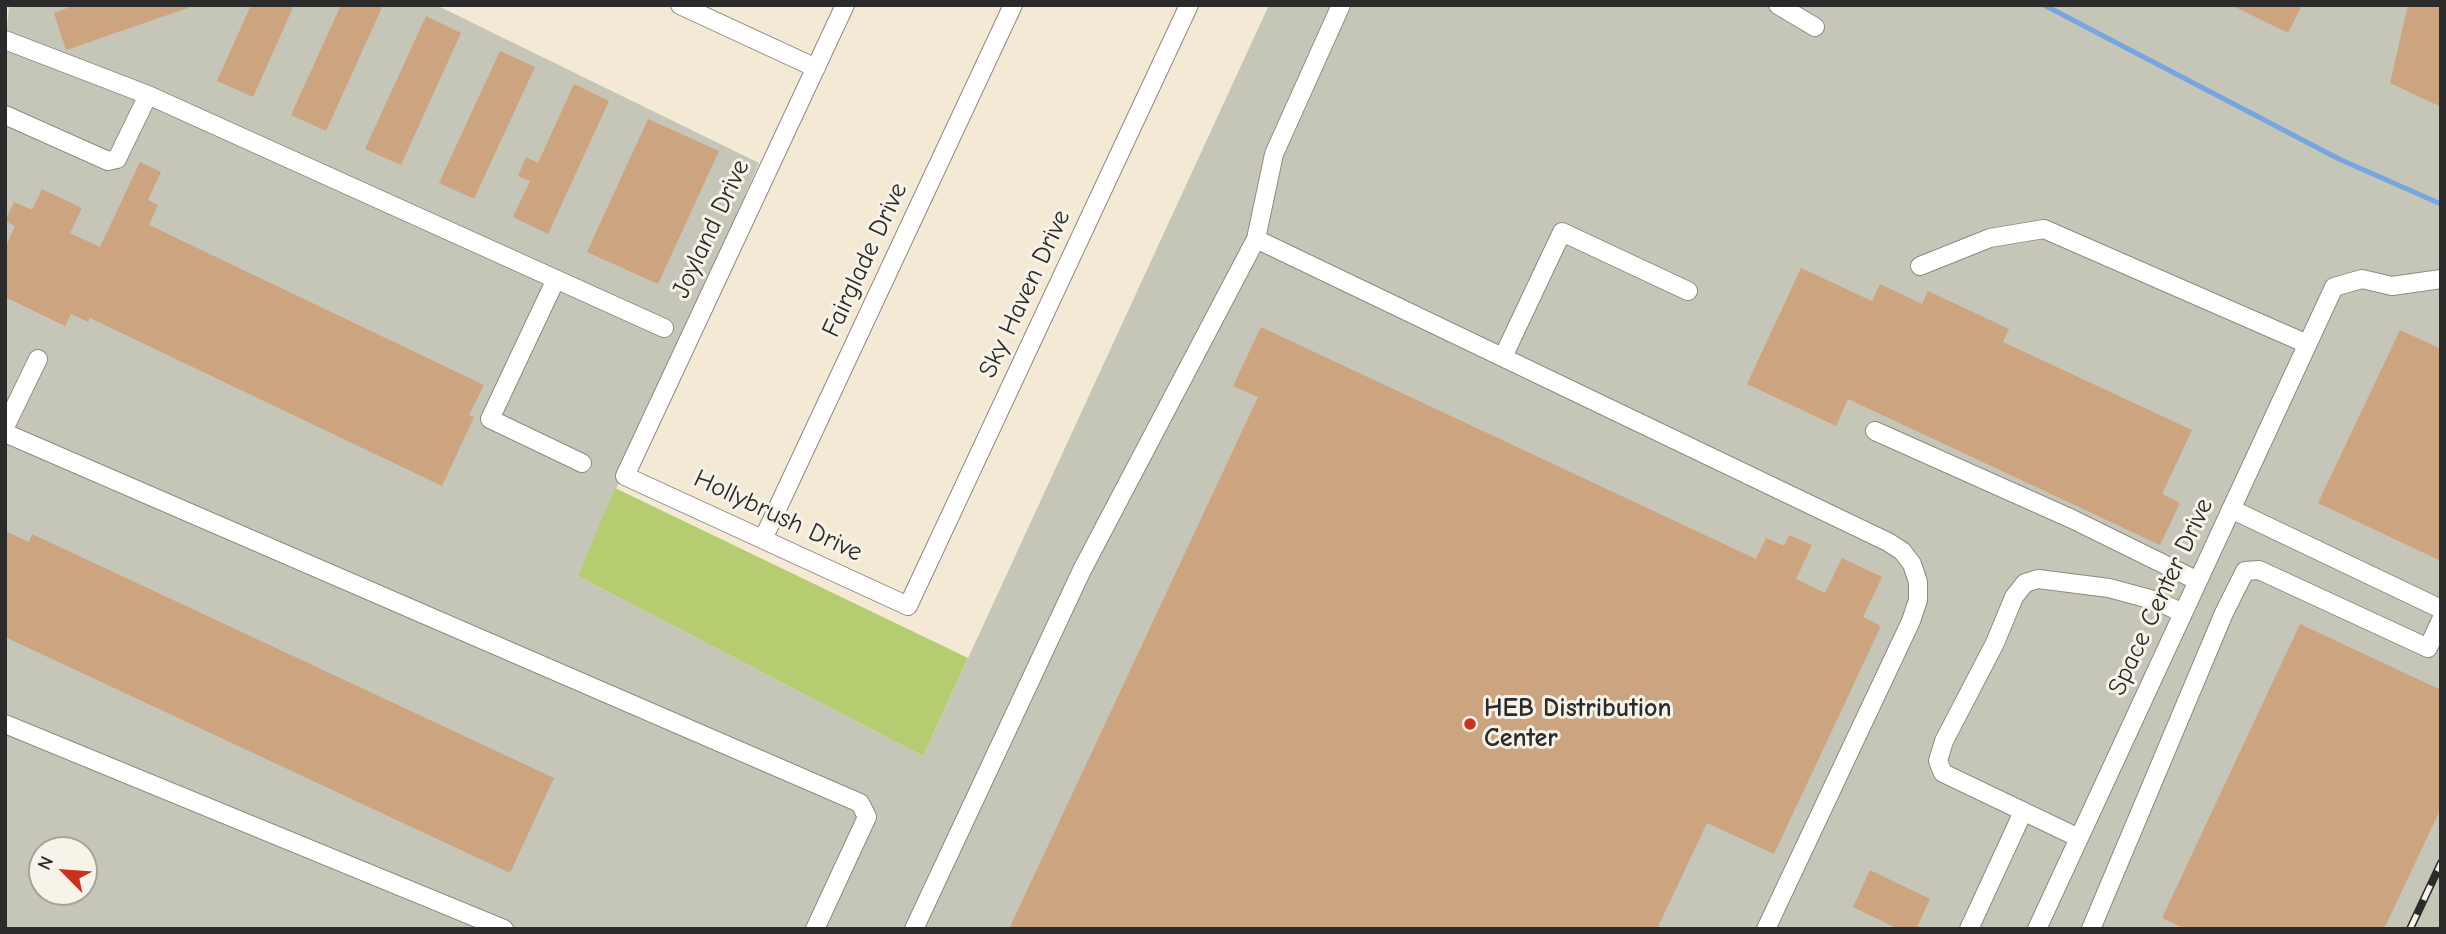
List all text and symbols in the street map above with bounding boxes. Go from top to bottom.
street label: Joyland Drive [665,155,757,303]
street label: Fairglade Drive [816,178,914,342]
street label: Sky Haven Drive [972,205,1078,383]
street label: Hollybrush Drive [689,463,867,569]
street label: Space Center Drive [2102,494,2220,700]
place label: HEB Distribution Center [1484,693,1672,754]
marker: HEB Distribution Center [1462,716,1478,732]
north arrow [28,836,98,906]
text: N [33,853,58,873]

